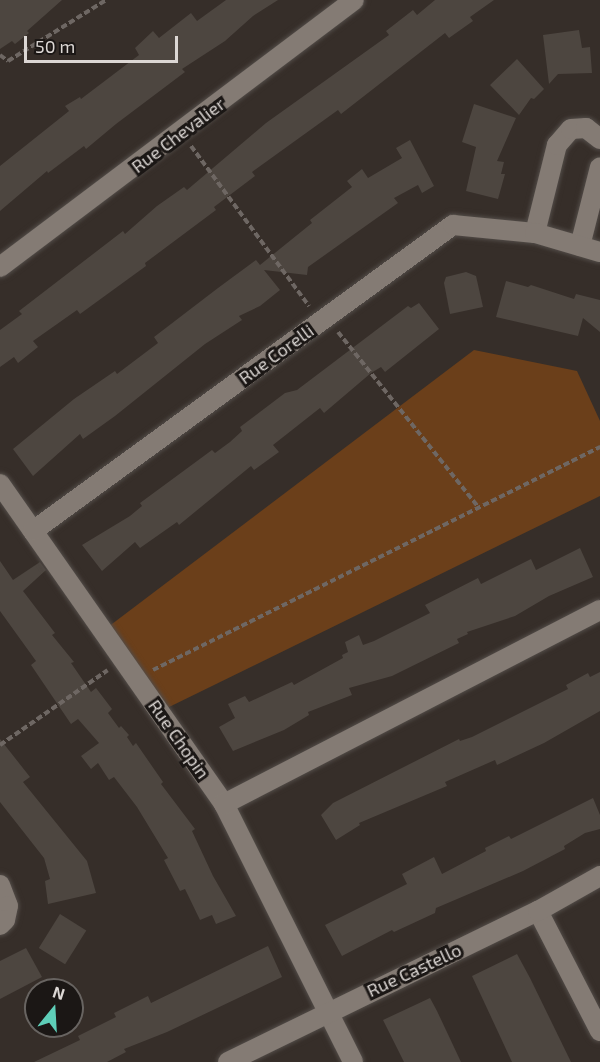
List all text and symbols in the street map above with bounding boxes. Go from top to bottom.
scale bar [27,24,182,62]
text: 50 m [35,35,75,57]
street label: Rue Chevalier [127,93,229,177]
street label: Rue Corelli [234,320,318,388]
street label: Rue Chopin [144,695,214,783]
street label: Rue Castello [363,939,465,1001]
north arrow [24,978,84,1038]
text: N [51,981,68,1003]

